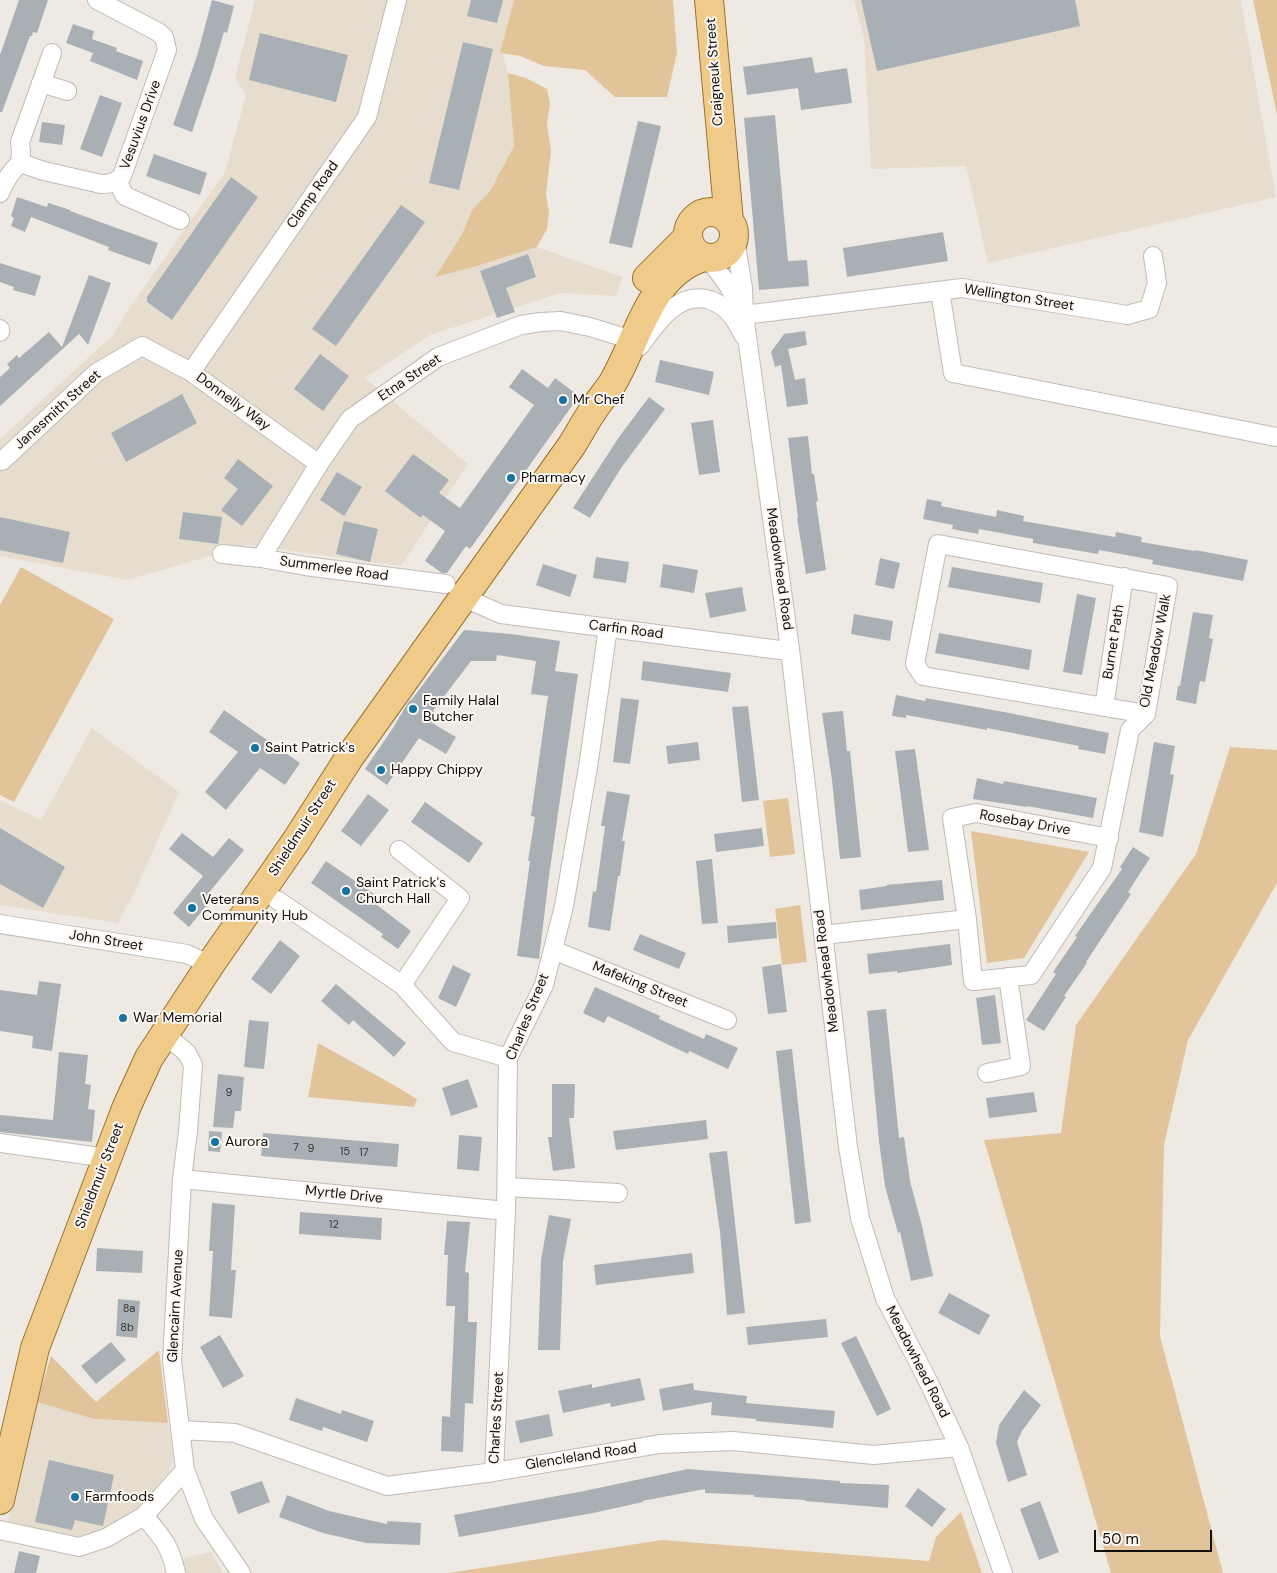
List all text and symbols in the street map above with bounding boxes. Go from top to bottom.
street label: Craigneuk Street [703,17,727,127]
street label: Vesuvius Drive [117,78,165,172]
street label: Clamp Road [284,158,342,232]
street label: Wellington Street [963,281,1075,315]
street label: Etna Street [375,351,445,405]
street label: Janesmith Street [11,367,105,453]
street label: Donnelly Way [193,369,273,435]
place label: Mr Chef [573,392,624,408]
marker: Mr Chef [557,394,569,406]
place label: Pharmacy [521,470,586,486]
marker: Pharmacy [505,472,517,484]
street label: Meadowhead Road [762,507,796,631]
street label: Summerlee Road [279,553,389,585]
street label: Old Meadow Walk [1137,593,1175,709]
street label: Burnet Path [1100,603,1128,681]
street label: Carfin Road [588,617,664,643]
place label: Family Halal Butcher [423,693,499,726]
marker: Family Halal Butcher [407,703,419,715]
place label: Saint Patrick's [265,740,355,756]
marker: Saint Patrick's [249,742,261,754]
place label: Happy Chippy [391,762,483,778]
marker: Happy Chippy [375,764,387,776]
street label: Shieldmuir Street [266,777,340,879]
street label: Rosebay Drive [978,807,1072,839]
place label: Saint Patrick's Church Hall [356,875,446,908]
marker: Saint Patrick's Church Hall [340,885,352,897]
place label: Veterans Community Hub [202,892,308,924]
marker: Veterans Community Hub [186,902,198,914]
street label: Meadowhead Road [811,909,843,1033]
street label: John Street [68,927,144,955]
street label: Mafeking Street [590,958,690,1012]
street label: Charles Street [503,971,553,1063]
place label: War Memorial [133,1010,222,1026]
marker: War Memorial [117,1012,129,1024]
house number: 9 [226,1086,232,1100]
street label: Shieldmuir Street [72,1121,128,1231]
place label: Aurora [225,1134,268,1150]
marker: Aurora [209,1136,221,1148]
house number: 7 [293,1141,299,1155]
house number: 9 [308,1142,314,1156]
house number: 15 [340,1145,350,1159]
house number: 17 [359,1146,369,1160]
street label: Myrtle Drive [304,1183,384,1207]
house number: 12 [329,1218,339,1232]
street label: Glencairn Avenue [165,1249,187,1363]
house number: 8a [123,1302,135,1316]
street label: Meadowhead Road [881,1303,953,1421]
house number: 8b [120,1321,134,1335]
street label: Charles Street [486,1371,508,1465]
street label: Glencleland Road [524,1440,638,1474]
place label: Farmfoods [85,1489,154,1505]
marker: Farmfoods [69,1491,81,1503]
scale bar [1097,1520,1214,1552]
text: 50 m [1102,1529,1139,1549]

